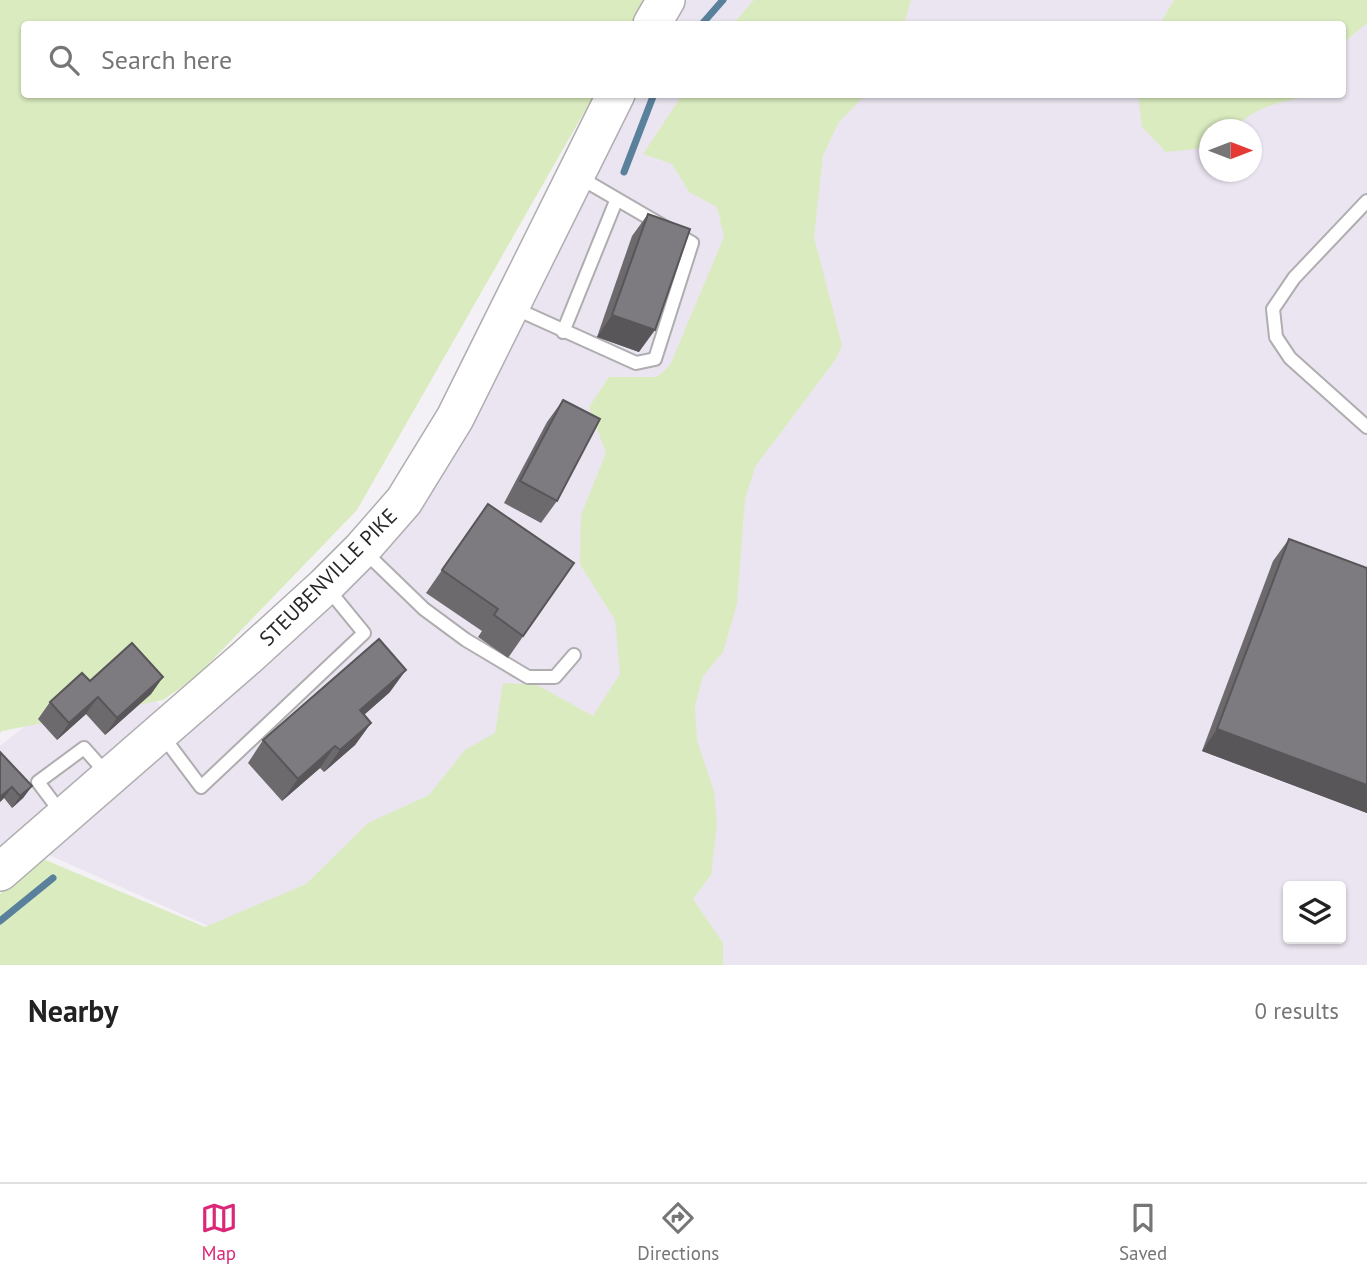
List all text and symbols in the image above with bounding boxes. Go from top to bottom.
search box [21,21,1346,98]
icon: search [45,41,83,79]
text: Search here [101,43,232,76]
north arrow [1199,119,1262,182]
street label: STEUBENVILLE PIKE [253,502,403,652]
map controls [1283,881,1346,944]
button: layers [1283,881,1346,944]
text: Nearby [28,991,118,1030]
text: 0 results [1255,996,1339,1025]
tab: Map [200,1199,238,1265]
tab: Directions [637,1199,719,1265]
tab: Saved [1119,1199,1167,1265]

